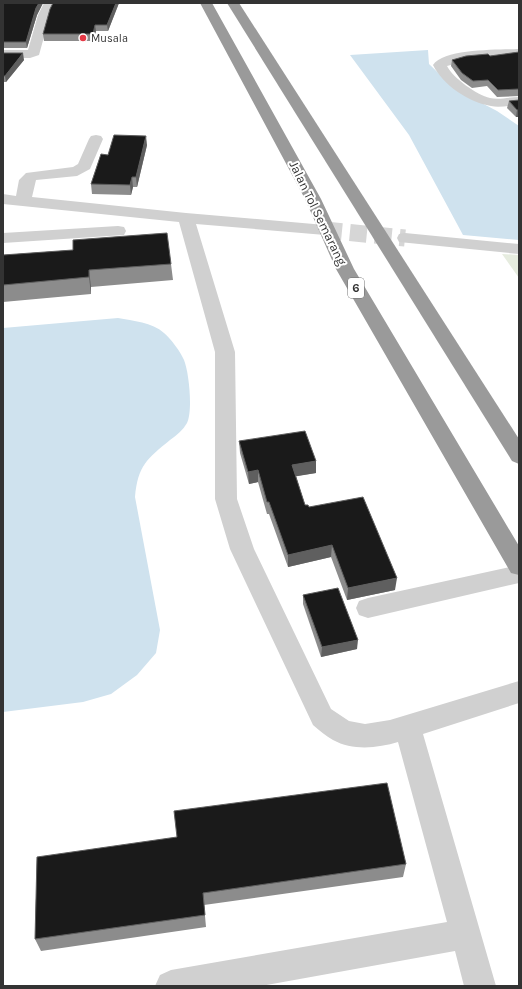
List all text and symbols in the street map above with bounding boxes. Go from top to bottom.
place label: Musala [91,32,128,45]
marker: Musala [78,33,88,43]
street label: Jalan Tol Semarang [286,158,350,268]
road number: 6 [348,278,364,298]

